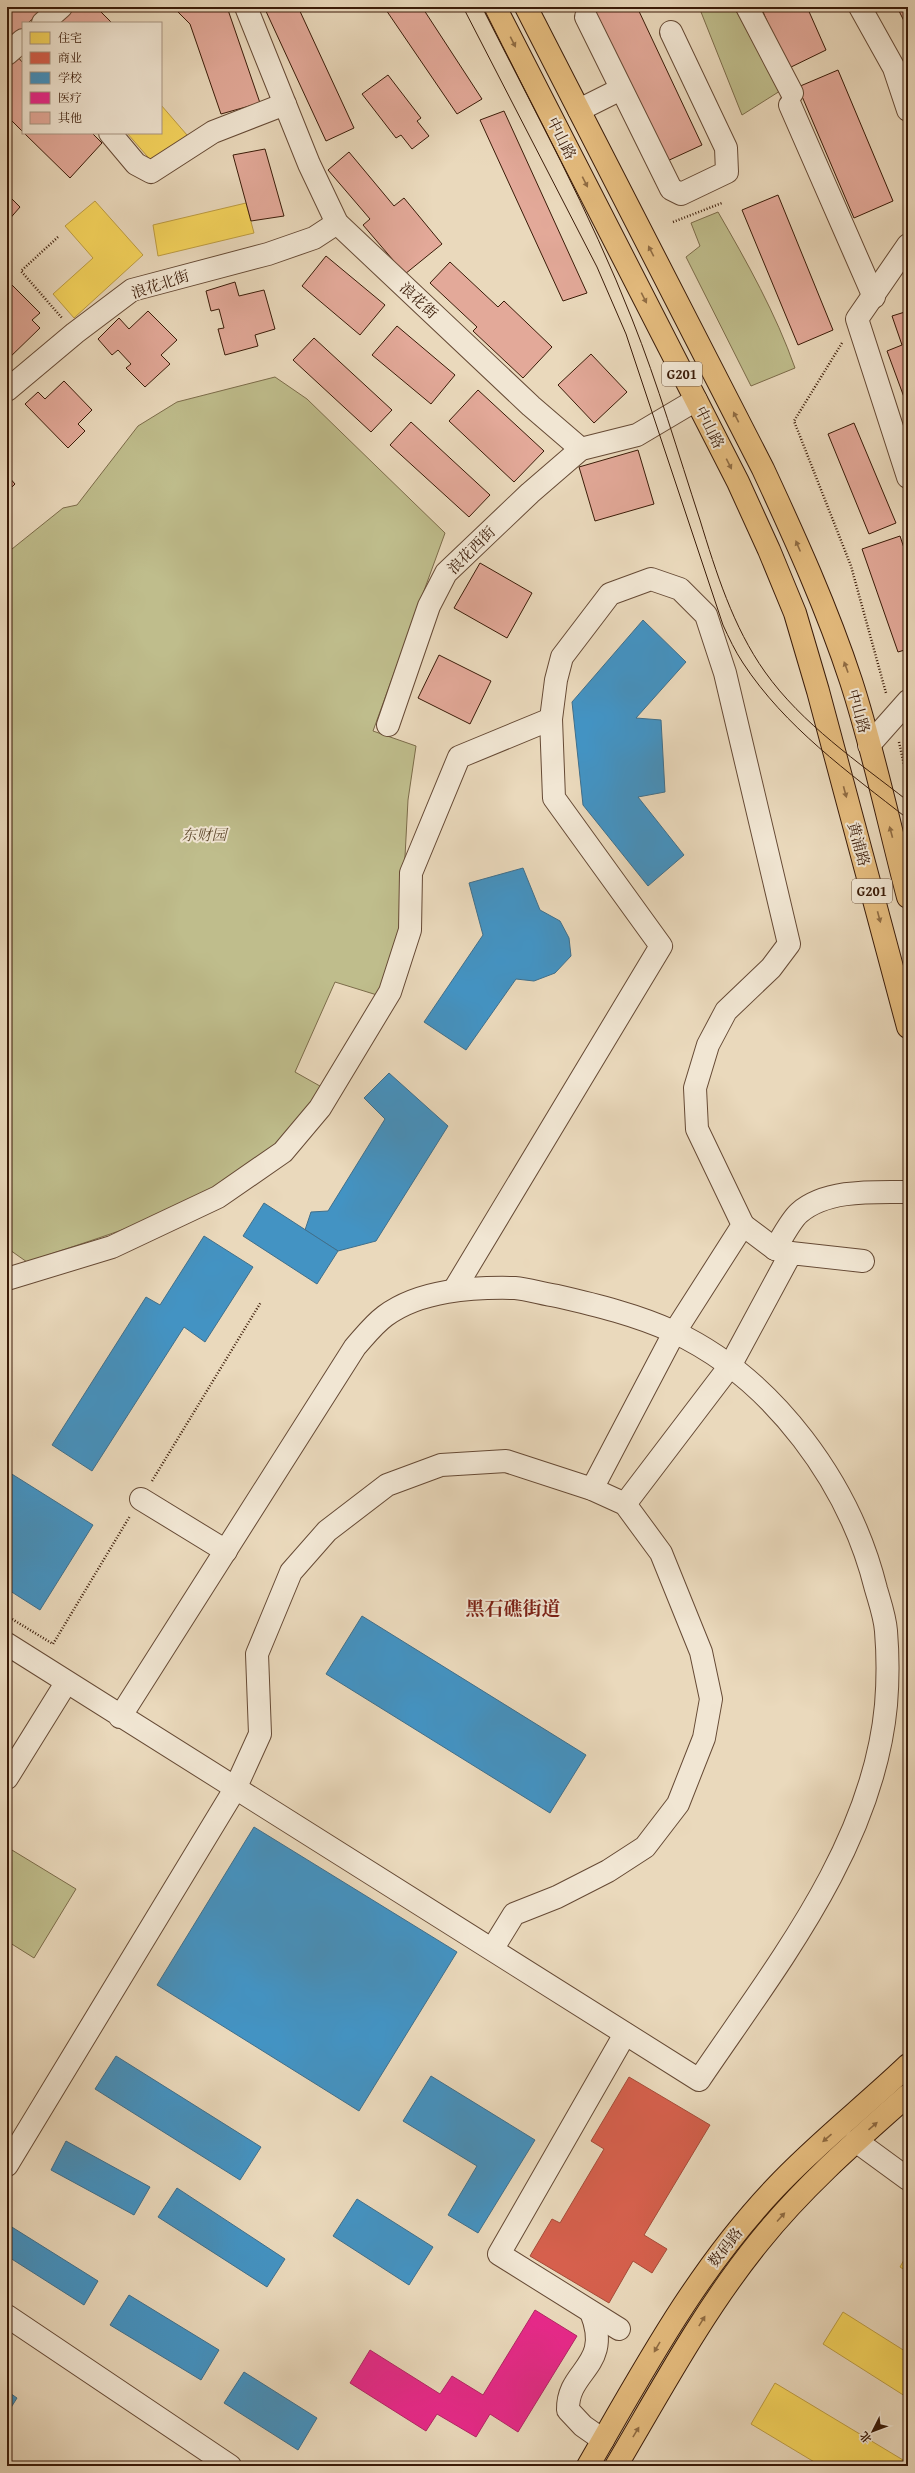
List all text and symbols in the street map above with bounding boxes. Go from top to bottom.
legend [22,22,162,134]
text: 住宅 [58,29,82,46]
one-way arrow [510,36,516,48]
text: 商业 [58,49,82,66]
text: 学校 [58,69,82,86]
text: 医疗 [58,89,82,106]
text: 其他 [58,109,82,126]
street label: 中山路 [542,113,582,163]
one-way arrow [582,177,588,188]
one-way arrow [648,245,654,257]
street label: 浪花北街 [128,265,192,303]
street label: 浪花街 [395,277,443,323]
one-way arrow [641,292,647,304]
road number: G201 [662,362,702,386]
street label: 中山路 [690,402,730,452]
one-way arrow [733,411,739,423]
one-way arrow [725,458,732,470]
street label: 浪花西街 [442,521,500,579]
one-way arrow [795,540,801,552]
one-way arrow [842,661,848,673]
street label: 中山路 [843,686,875,736]
one-way arrow [843,786,849,798]
street label: 黄浦路 [843,820,875,868]
park label: 东财园 [181,824,228,845]
one-way arrow [888,826,894,838]
road number: G201 [852,879,892,903]
one-way arrow [876,912,882,924]
district label: 黑石礁街道 [465,1594,561,1622]
one-way arrow [868,2121,878,2131]
one-way arrow [822,2134,832,2143]
one-way arrow [776,2212,785,2223]
street label: 数码路 [703,2223,747,2271]
one-way arrow [699,2315,706,2327]
one-way arrow [654,2341,661,2353]
north arrow [853,2411,893,2451]
one-way arrow [632,2427,639,2438]
text: 北 [856,2428,875,2447]

